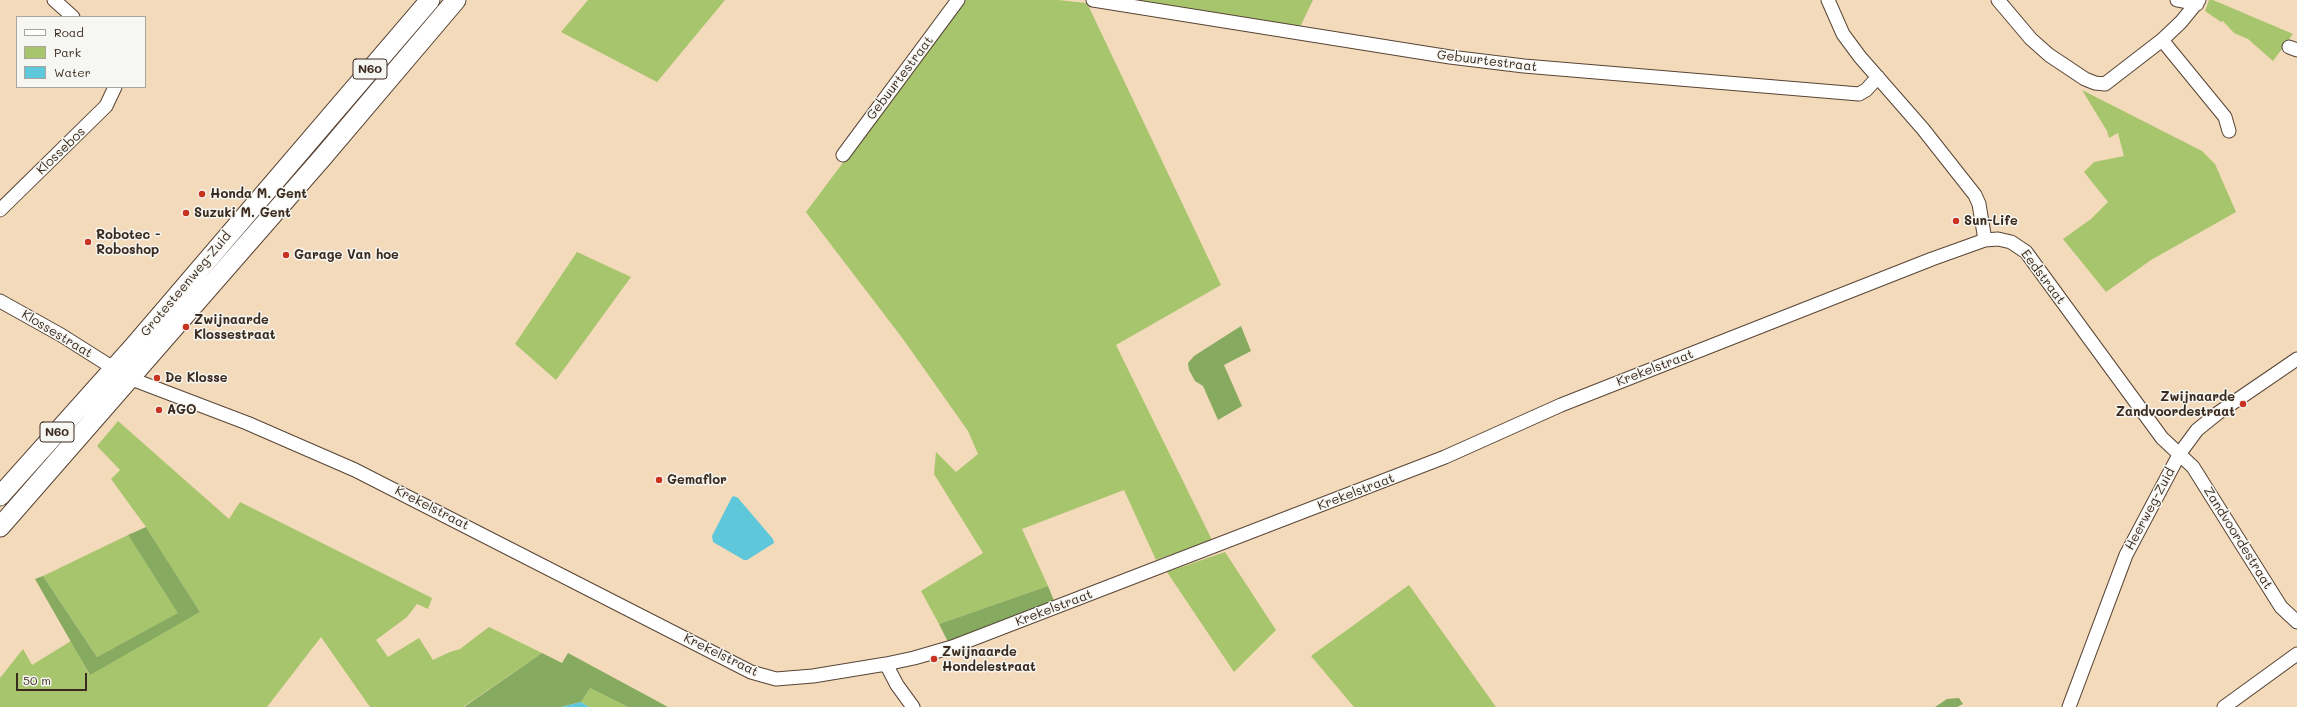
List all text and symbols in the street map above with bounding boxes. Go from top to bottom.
legend [16,16,146,88]
text: Road [54,24,84,40]
street label: Gebuurtestraat [863,33,937,123]
text: Park [54,44,81,60]
street label: Gebuurtestraat [1436,47,1538,75]
road number: N60 [353,59,387,79]
text: Water [54,64,91,80]
street label: Klossebos [33,124,89,178]
place label: Honda M. Gent [210,186,307,202]
marker: Honda M. Gent [197,189,207,199]
place label: Suzuki M. Gent [194,205,291,221]
marker: Suzuki M. Gent [181,208,191,218]
place label: Sun-Life [1964,213,2018,229]
marker: Sun-Life [1951,216,1961,226]
place label: Robotec - Roboshop [96,227,161,258]
street label: Grotesteenweg-Zuid [138,228,234,340]
marker: Robotec - Roboshop [83,237,93,247]
place label: Garage Van hoe [294,247,399,263]
street label: Eedstraat [2017,247,2069,307]
marker: Garage Van hoe [281,250,291,260]
street label: Klossestraat [19,307,95,361]
place label: Zwijnaarde Klossestraat [194,312,276,343]
marker: Zwijnaarde Klossestraat [181,322,191,332]
street label: Krekelstraat [1614,346,1696,390]
place label: De Klosse [165,370,228,386]
marker: De Klosse [152,373,162,383]
place label: Zwijnaarde Zandvoordestraat [2116,389,2235,420]
marker: Zwijnaarde Zandvoordestraat [2238,399,2248,409]
place label: AGO [167,402,197,418]
marker: AGO [154,405,164,415]
road number: N60 [40,422,74,442]
street label: Heerweg-Zuid [2122,465,2178,553]
street label: Krekelstraat [1315,470,1397,514]
place label: Gemaflor [667,472,727,488]
marker: Gemaflor [654,475,664,485]
street label: Krekelstraat [392,483,472,533]
street label: Zandvoordestraat [2200,484,2276,592]
street label: Krekelstraat [1013,586,1095,630]
street label: Krekelstraat [681,630,761,680]
place label: Zwijnaarde Hondelestraat [942,644,1036,675]
marker: Zwijnaarde Hondelestraat [929,654,939,664]
scale bar [18,665,89,691]
text: 50 m [23,672,51,688]

